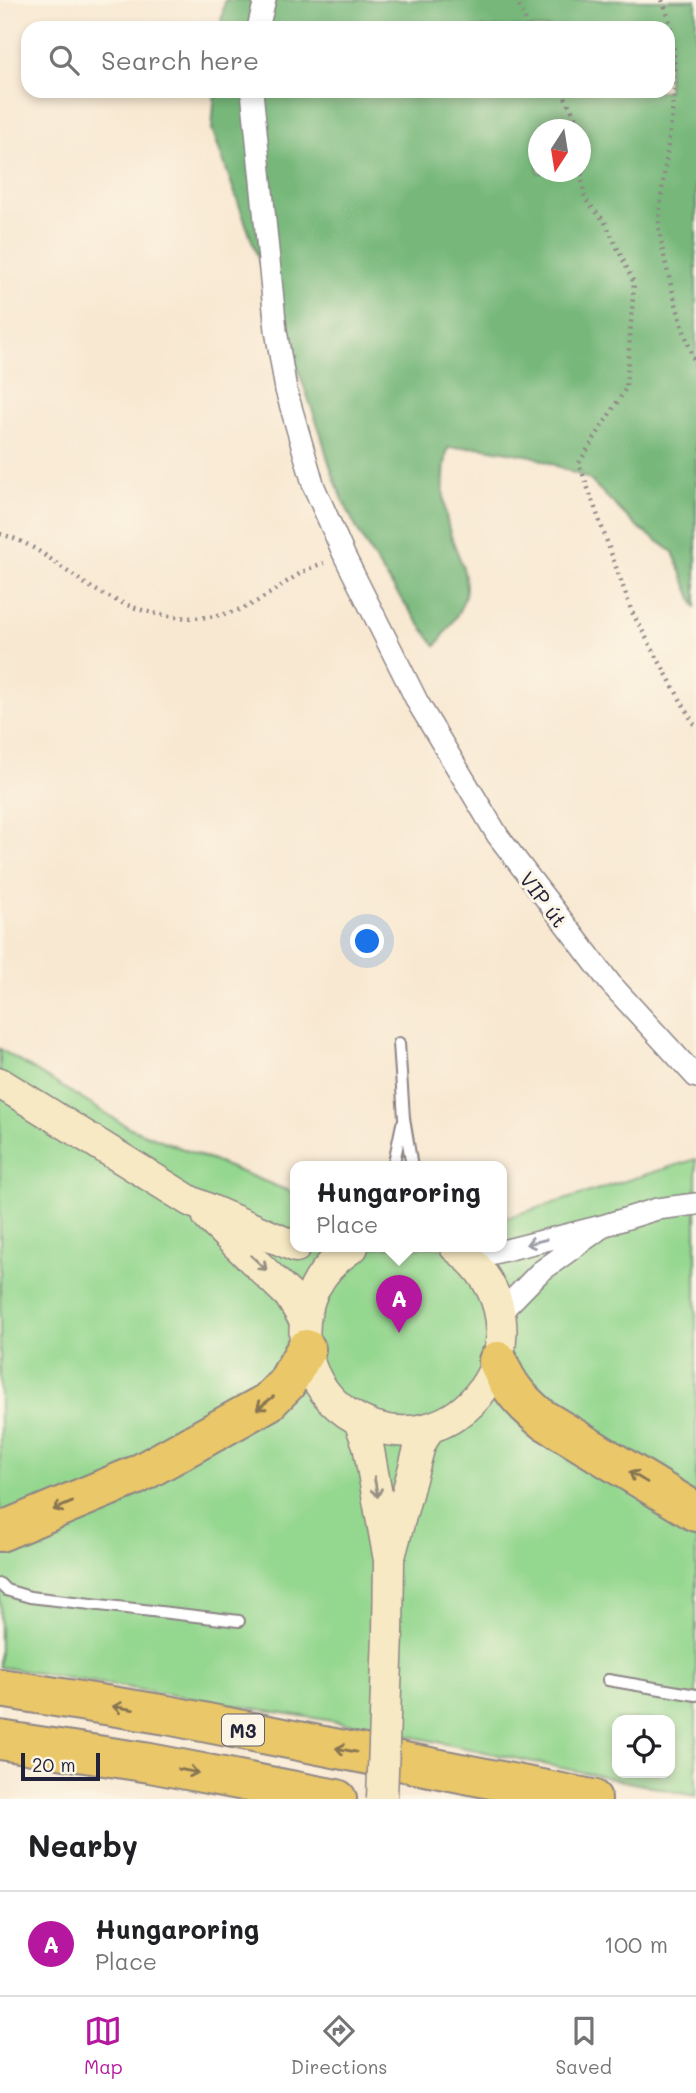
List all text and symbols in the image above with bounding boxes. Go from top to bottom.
search box [21,21,675,98]
icon: search [45,41,83,79]
text: Search here [101,43,259,77]
north arrow [528,119,591,182]
street label: VIP út [514,866,574,932]
your location [350,924,384,958]
popup [290,1161,507,1252]
text: Hungaroring [316,1175,481,1209]
text: Place [316,1209,378,1239]
one-way arrow [525,1236,548,1249]
one-way arrow [250,1255,267,1272]
pin: A [376,1275,422,1333]
one-way arrow [256,1395,275,1410]
one-way arrow [628,1470,648,1484]
one-way arrow [369,1475,383,1498]
one-way arrow [53,1500,74,1513]
one-way arrow [112,1701,134,1714]
road number: M3 [222,1714,264,1746]
map controls [612,1715,675,1778]
button: locate [612,1715,675,1778]
one-way arrow [335,1743,358,1756]
scale bar [21,1750,100,1782]
text: 20 m [32,1752,76,1777]
one-way arrow [176,1764,199,1778]
text: Nearby [28,1825,138,1865]
text: Hungaroring [95,1912,259,1946]
text: A [43,1929,59,1959]
text: 100 m [604,1929,668,1959]
text: Place [95,1946,157,1976]
tab: Map [84,2012,123,2079]
tab: Directions [291,2012,387,2079]
tab: Saved [556,2012,612,2079]

